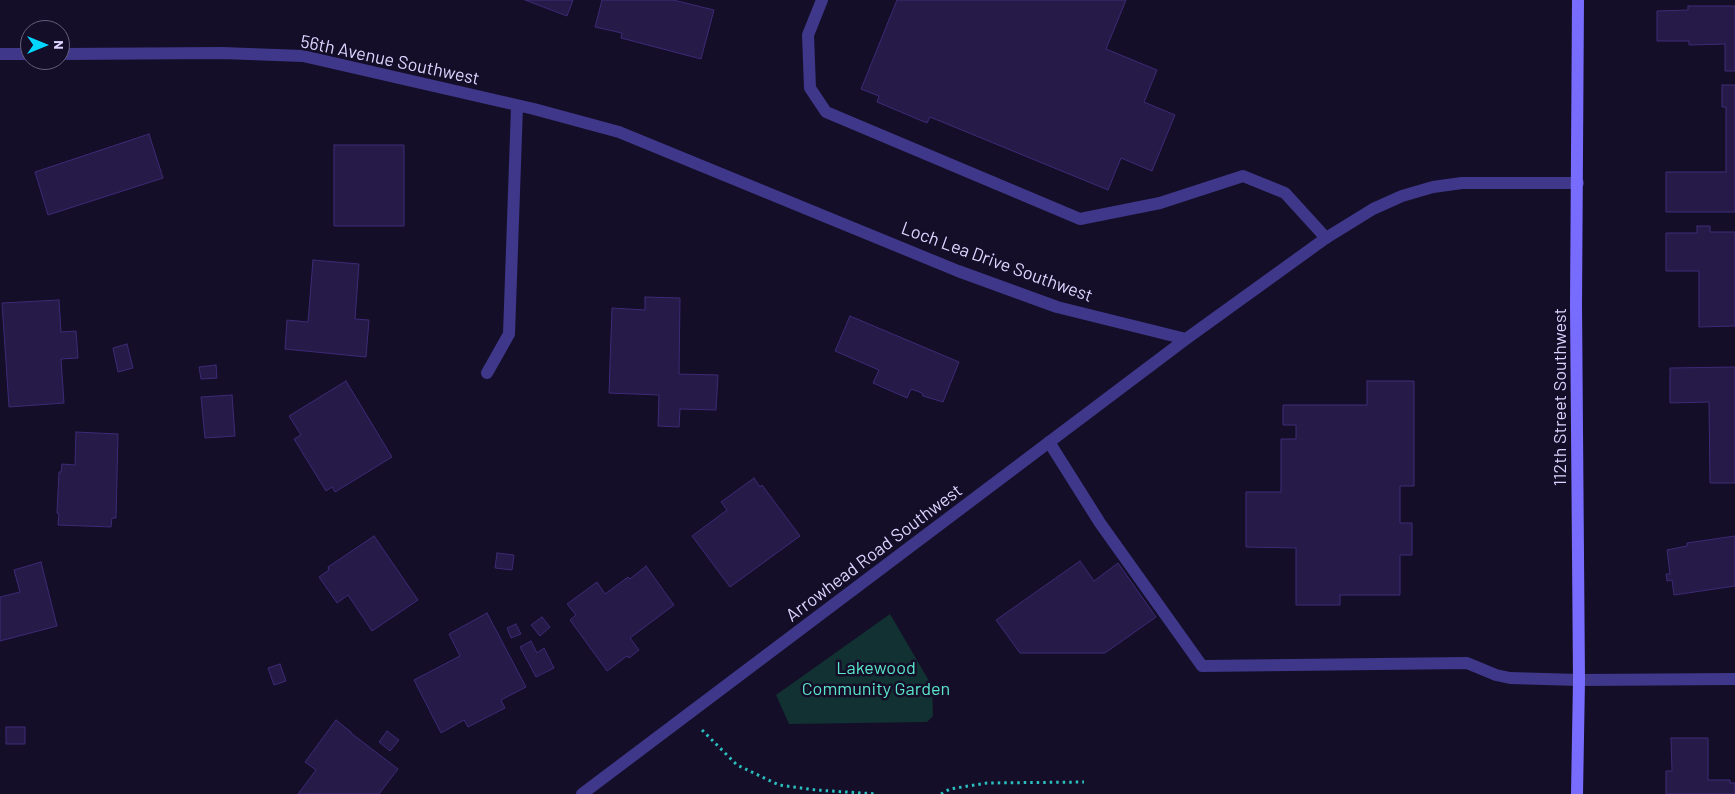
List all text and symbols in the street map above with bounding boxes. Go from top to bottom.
north arrow [20,20,70,70]
street label: 56th Avenue Southwest [298,30,482,90]
text: N [51,40,68,50]
street label: Loch Lea Drive Southwest [898,217,1096,307]
street label: 112th Street Southwest [1549,308,1571,486]
street label: Arrowhead Road Southwest [782,480,966,626]
park label: Lakewood Community Garden [802,657,950,700]

